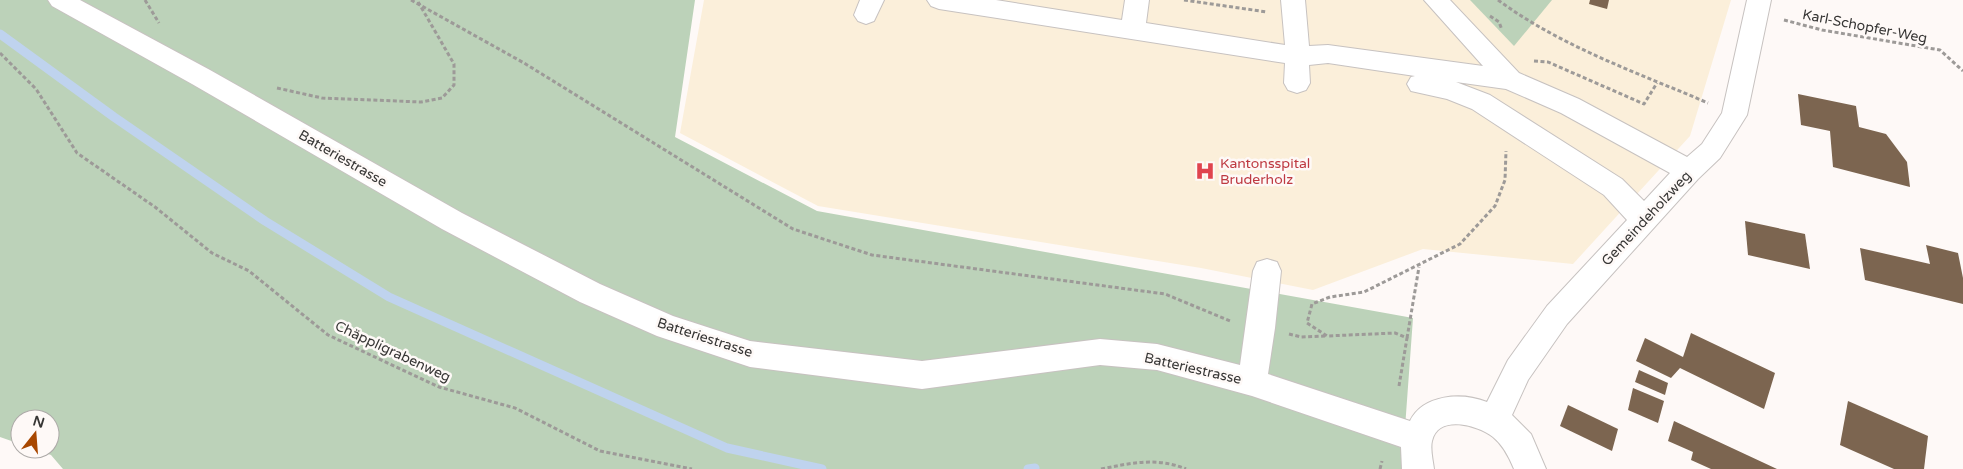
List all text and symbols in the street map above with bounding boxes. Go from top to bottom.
street label: Karl-Schopfer-Weg [1801,6,1929,47]
street label: Batteriestrasse [295,126,390,191]
place label: Kantonsspital Bruderholz [1220,155,1310,188]
hospital icon: Kantonsspital Bruderholz [1194,160,1216,182]
street label: Gemeindeholzweg [1598,167,1695,269]
street label: Batteriestrasse [655,314,755,361]
street label: Chäppligrabenweg [332,317,453,386]
street label: Batteriestrasse [1143,349,1243,388]
north arrow [10,409,60,459]
text: N [31,412,47,432]

